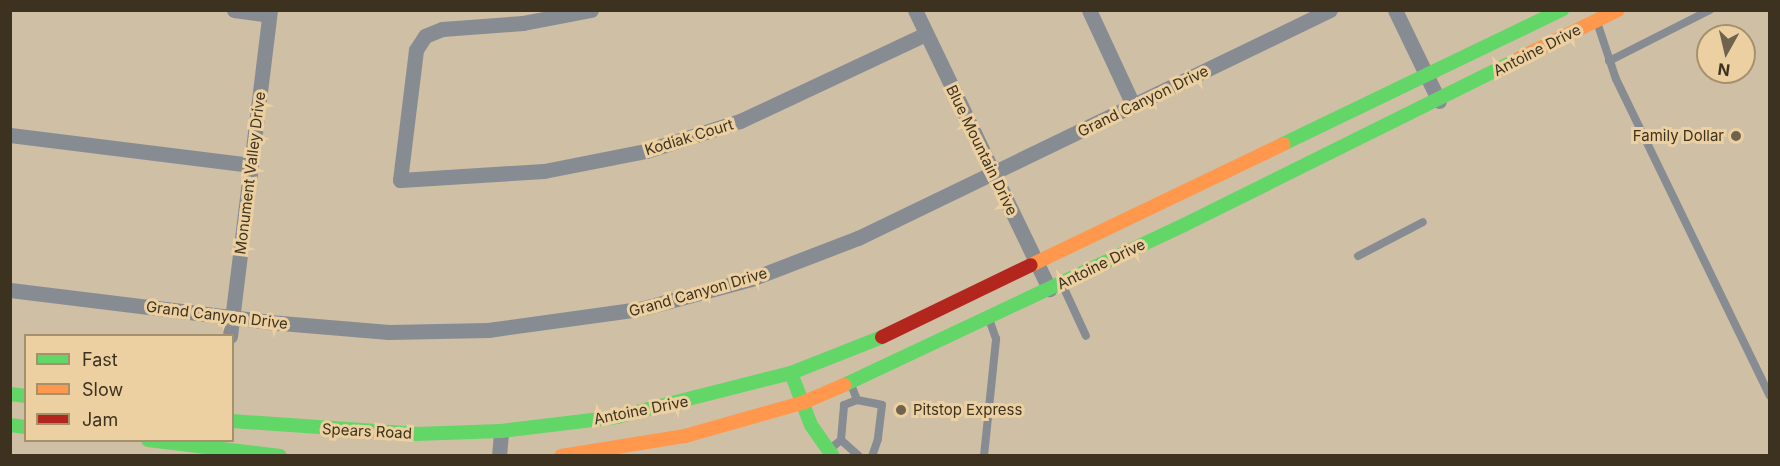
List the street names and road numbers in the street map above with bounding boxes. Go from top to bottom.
street label: Antoine Drive [1490,20,1584,80]
street label: Grand Canyon Drive [1075,62,1211,140]
street label: Blue Mountain Drive [943,82,1021,218]
street label: Monument Valley Drive [231,91,269,255]
street label: Kodiak Court [642,115,736,159]
street label: Antoine Drive [1054,235,1148,293]
street label: Grand Canyon Drive [627,264,769,320]
street label: Grand Canyon Drive [145,297,289,333]
street label: Antoine Drive [592,392,690,428]
street label: Spears Road [322,420,412,442]

